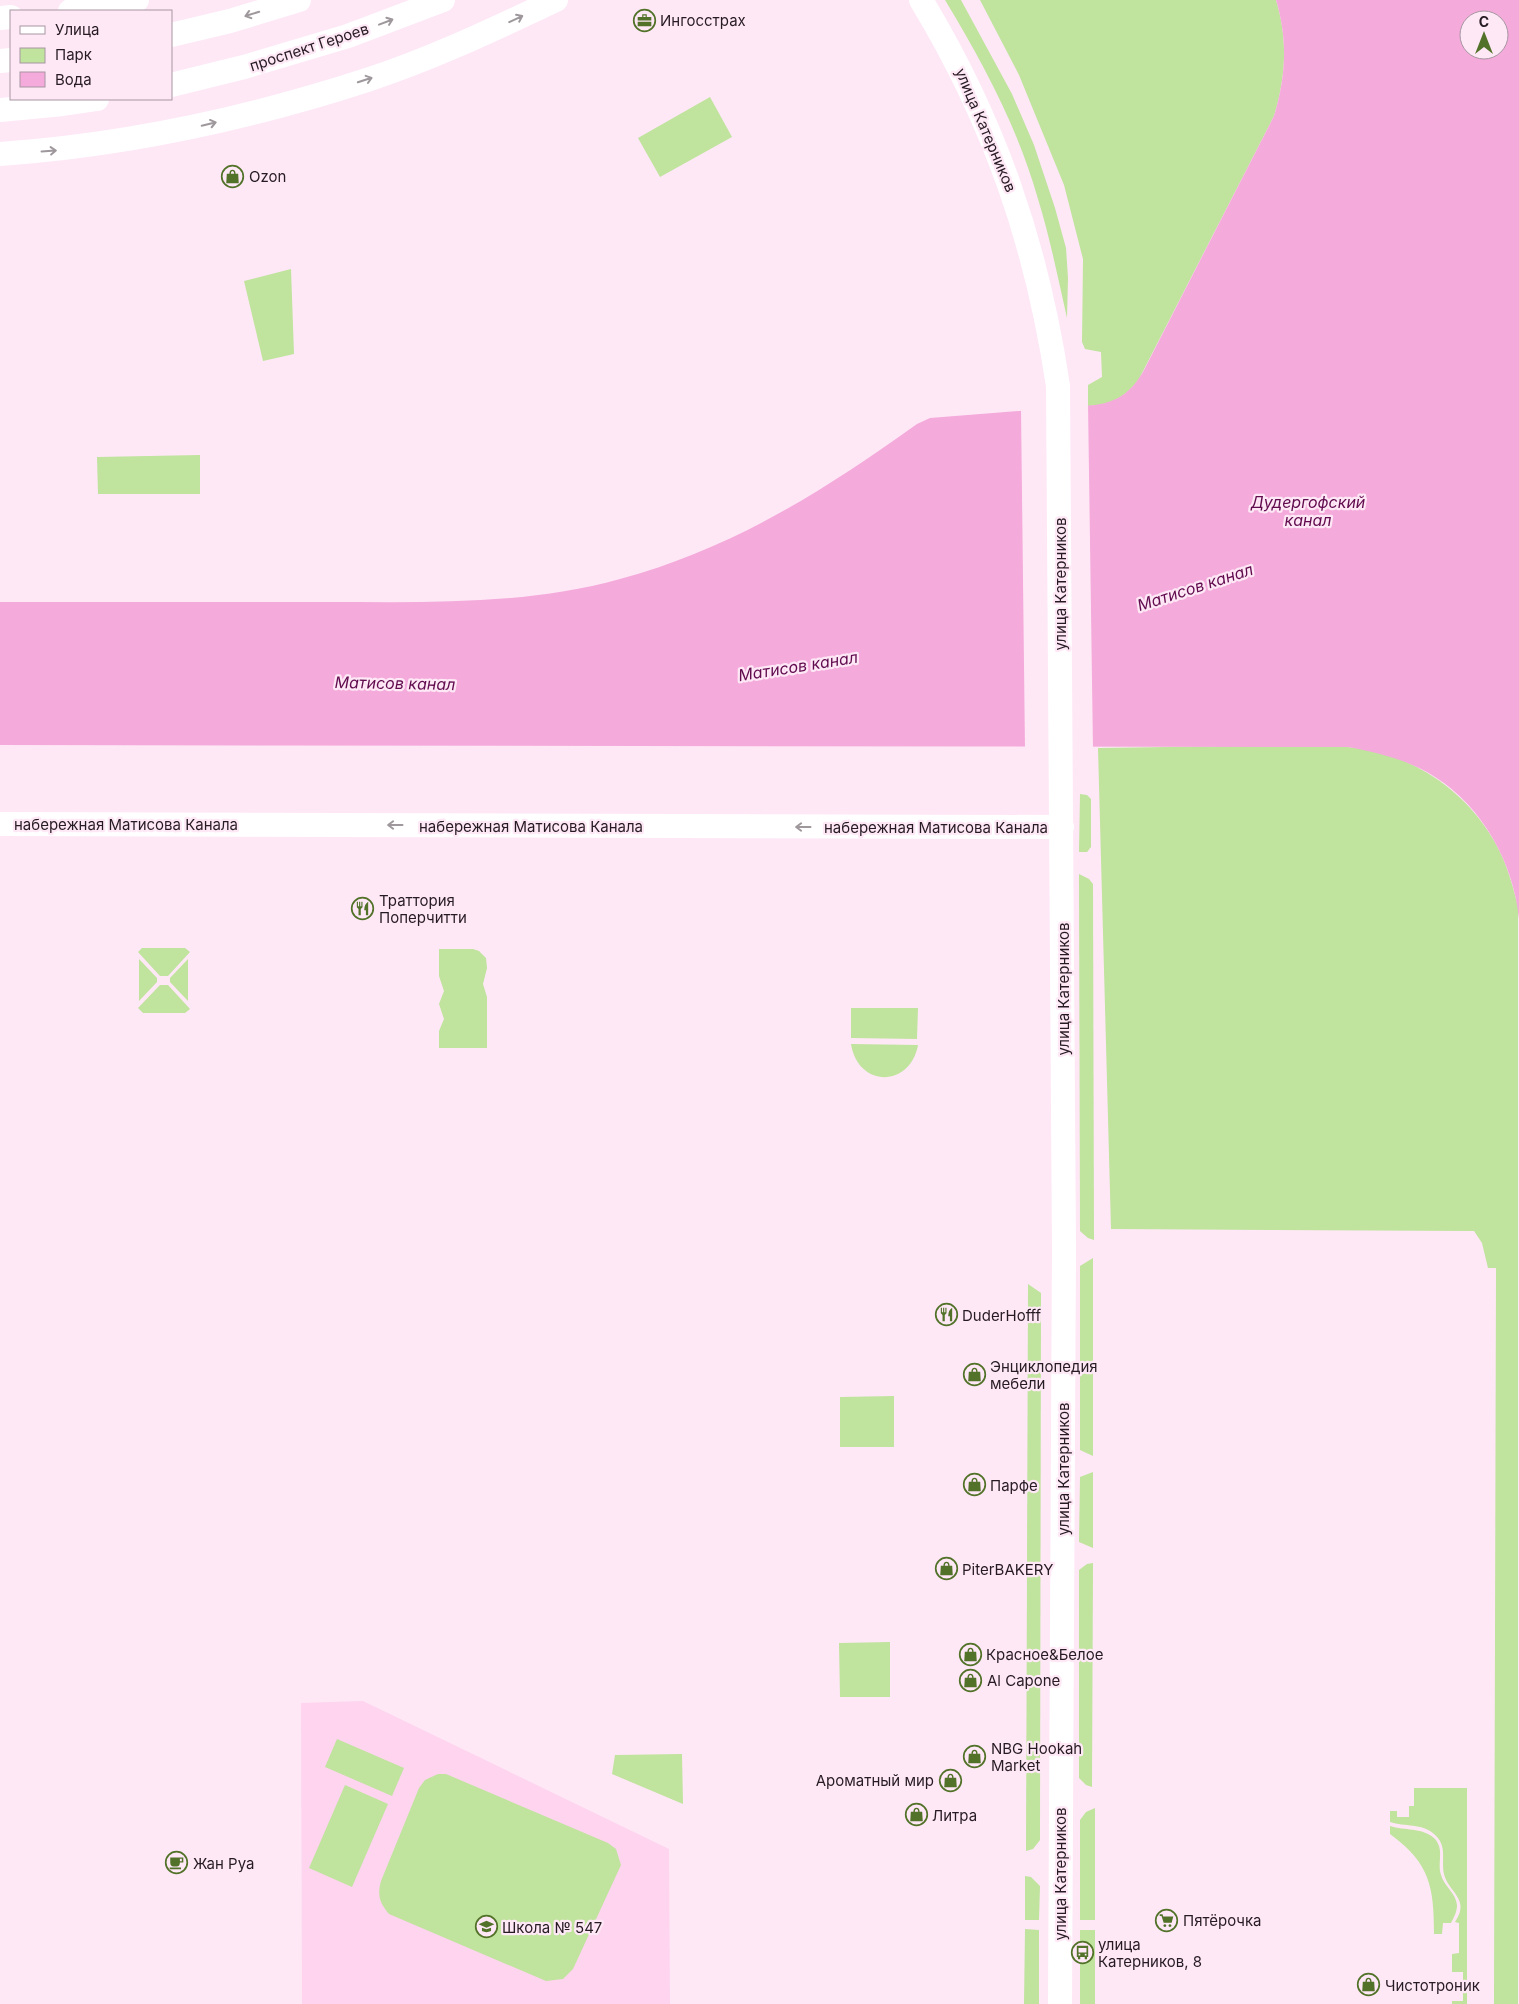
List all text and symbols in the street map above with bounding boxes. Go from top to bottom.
office icon: Ингосстрах [632,8,656,32]
legend [10,10,172,100]
one-way arrow [245,10,261,20]
north arrow [1459,10,1509,60]
place label: Ингосстрах [660,11,746,30]
text: С [1479,13,1489,30]
one-way arrow [508,14,523,24]
one-way arrow [378,17,393,26]
street label: проспект Героев [247,19,371,75]
text: Улица [55,20,99,39]
text: Парк [55,45,92,64]
street label: улица Катерников [951,65,1021,195]
text: Вода [55,70,92,89]
one-way arrow [357,75,373,85]
one-way arrow [200,119,216,128]
one-way arrow [40,146,56,155]
shop icon: Ozon [221,164,245,188]
place label: Ozon [249,167,286,186]
water label: Дудергофский канал [1250,492,1365,530]
street label: улица Катерников [1051,517,1070,651]
water label: Матисов канал [1134,559,1256,615]
water label: Матисов канал [737,647,859,685]
water label: Матисов канал [334,672,456,694]
street label: набережная Матисова Канала [14,815,238,834]
street label: набережная Матисова Канала [419,817,643,836]
street label: набережная Матисова Канала [824,818,1048,837]
one-way arrow [388,820,404,830]
one-way arrow [795,822,811,831]
place label: Траттория Поперчитти [379,891,467,927]
restaurant icon: Траттория Поперчитти [351,897,375,921]
street label: улица Катерников [1054,922,1073,1056]
restaurant icon: DuderHofff [934,1303,958,1327]
place label: DuderHofff [962,1306,1042,1325]
place label: Энциклопедия мебели [990,1357,1098,1393]
shop icon: Энциклопедия мебели [962,1363,986,1387]
street label: улица Катерников [1054,1402,1073,1536]
shop icon: Парфе [962,1473,986,1497]
place label: Парфе [990,1476,1038,1495]
shop icon: PiterBAKERY [934,1557,958,1581]
place label: PiterBAKERY [962,1560,1053,1579]
shop icon: Красное&Белое [958,1642,982,1666]
place label: Красное&Белое [986,1645,1103,1664]
shop icon: Al Capone [959,1668,983,1692]
place label: Al Capone [987,1671,1060,1690]
place label: NBG Hookah Market [991,1739,1082,1775]
shop icon: NBG Hookah Market [963,1745,987,1769]
shop icon: Ароматный мир [938,1768,962,1792]
place label: Ароматный мир [816,1771,934,1790]
shop icon: Литра [904,1803,928,1827]
place label: Литра [932,1806,977,1825]
street label: улица Катерников [1051,1807,1070,1941]
cafe icon: Жан Руа [165,1851,189,1875]
place label: Жан Руа [193,1854,254,1873]
supermarket icon: Пятёрочка [1155,1908,1179,1932]
place label: Пятёрочка [1183,1911,1262,1930]
school or university icon: Школа № 547 [474,1915,498,1939]
place label: Школа № 547 [502,1918,602,1937]
place label: улица Катерников, 8 [1098,1935,1202,1971]
bus stop icon: улица Катерников, 8 [1070,1941,1094,1965]
shop icon: Чистотроник [1357,1973,1381,1997]
place label: Чистотроник [1385,1976,1480,1995]

